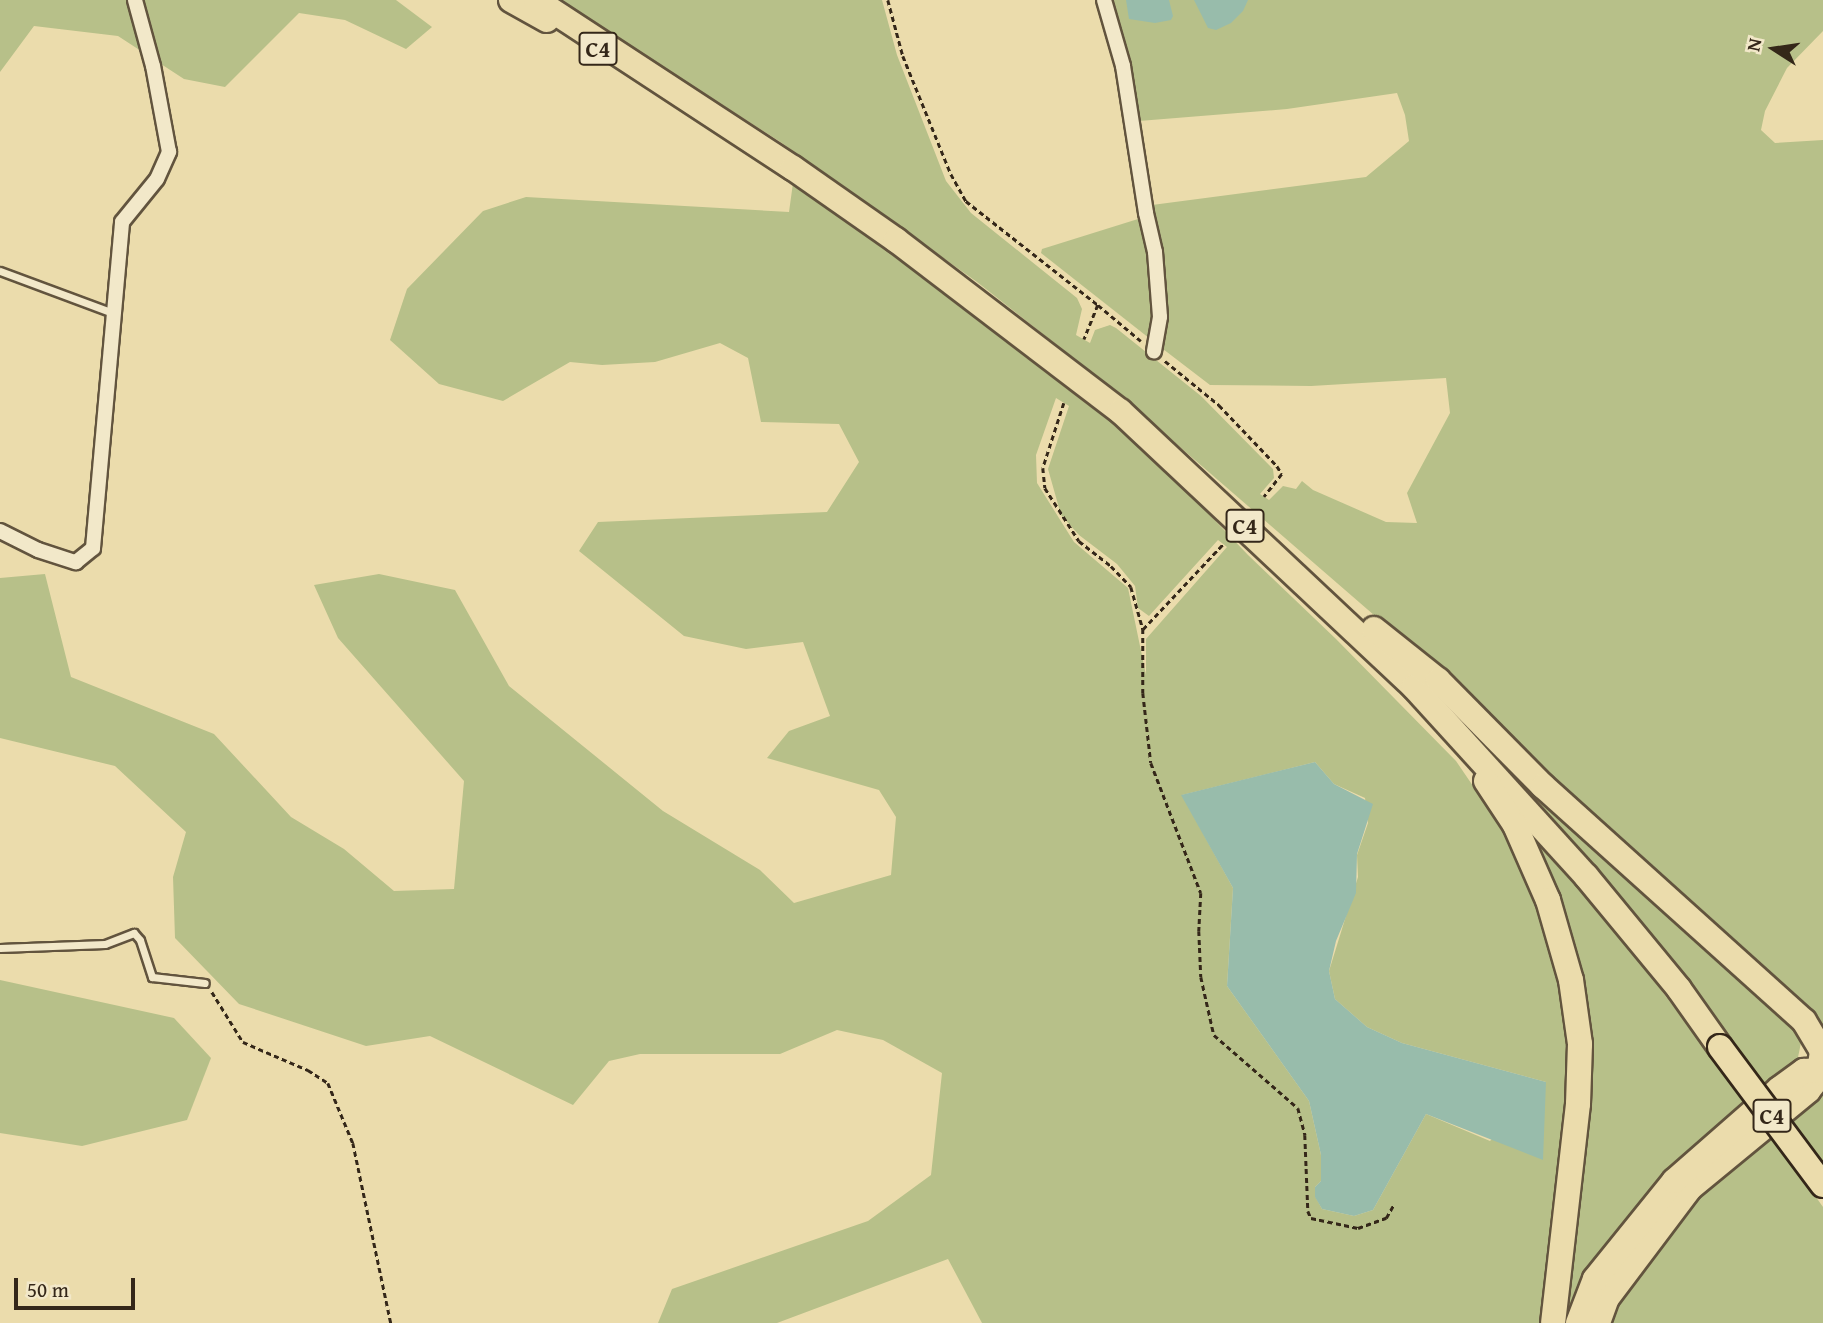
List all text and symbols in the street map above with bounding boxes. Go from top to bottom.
north arrow [1739,14,1809,84]
road number: C4 [577,30,619,68]
text: N [1738,36,1768,54]
road number: C4 [1224,506,1266,546]
road number: C4 [1751,1096,1793,1135]
scale bar [18,1264,138,1308]
text: 50 m [27,1274,69,1305]

